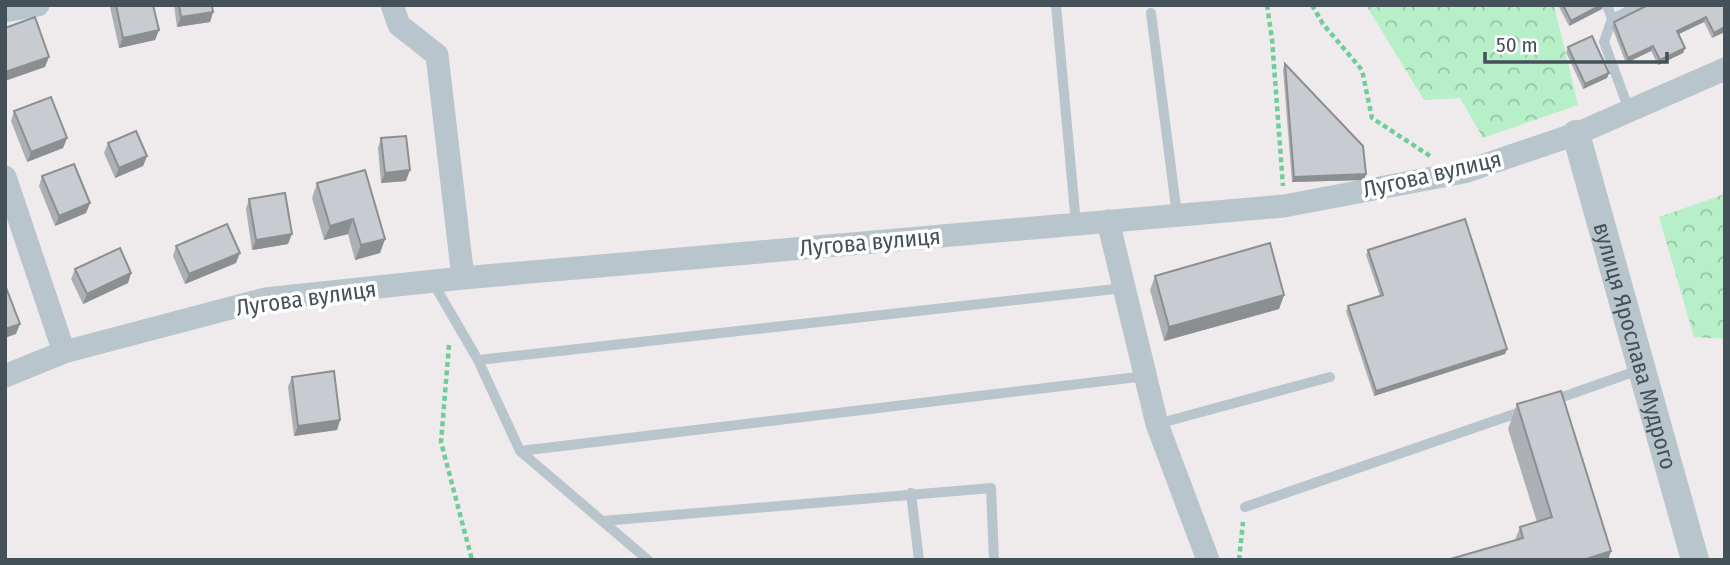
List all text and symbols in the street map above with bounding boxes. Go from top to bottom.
scale bar [1485,21,1667,65]
text: 50 m [1496,32,1538,58]
street label: Лугова вулиця [1360,144,1504,204]
street label: вулиця Ярослава Мудрого [1587,219,1683,473]
street label: Лугова вулиця [798,222,942,262]
street label: Лугова вулиця [234,274,378,322]

